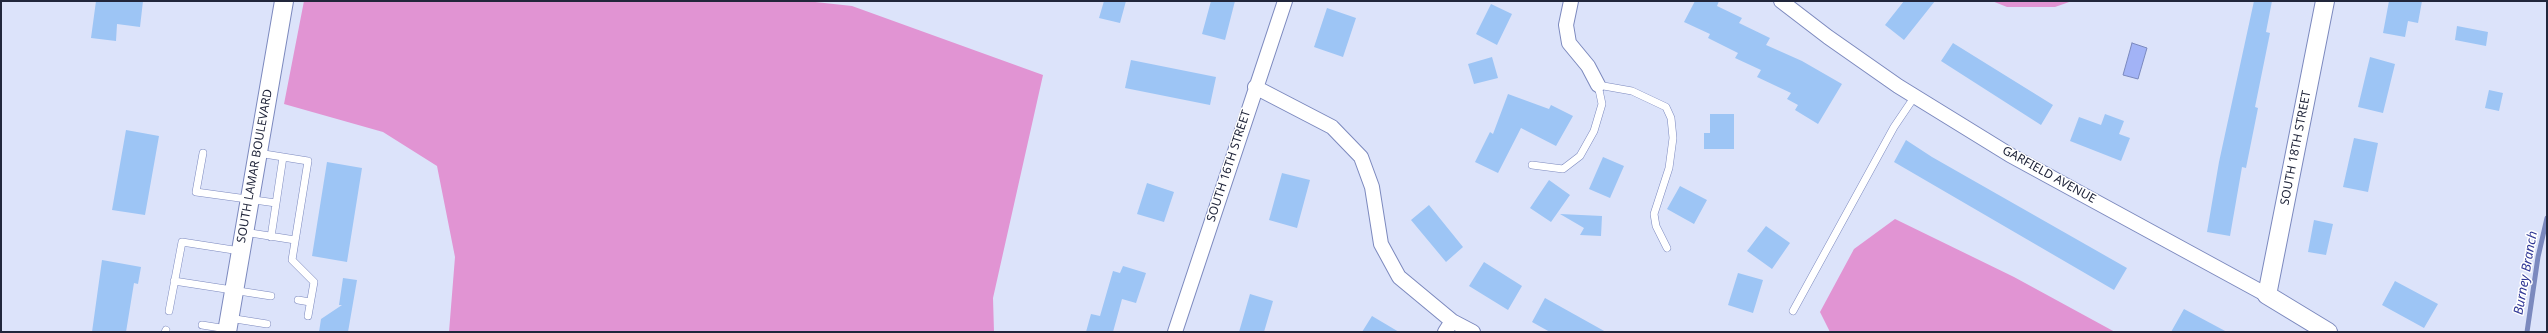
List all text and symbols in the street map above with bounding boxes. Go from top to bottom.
street label: SOUTH LAMAR BOULEVARD [234,88,276,244]
street label: SOUTH 18TH STREET [2278,89,2314,207]
street label: SOUTH 16TH STREET [1204,108,1254,224]
street label: GARFIELD AVENUE [2000,143,2098,207]
water label: Burney Branch [2511,230,2541,316]

